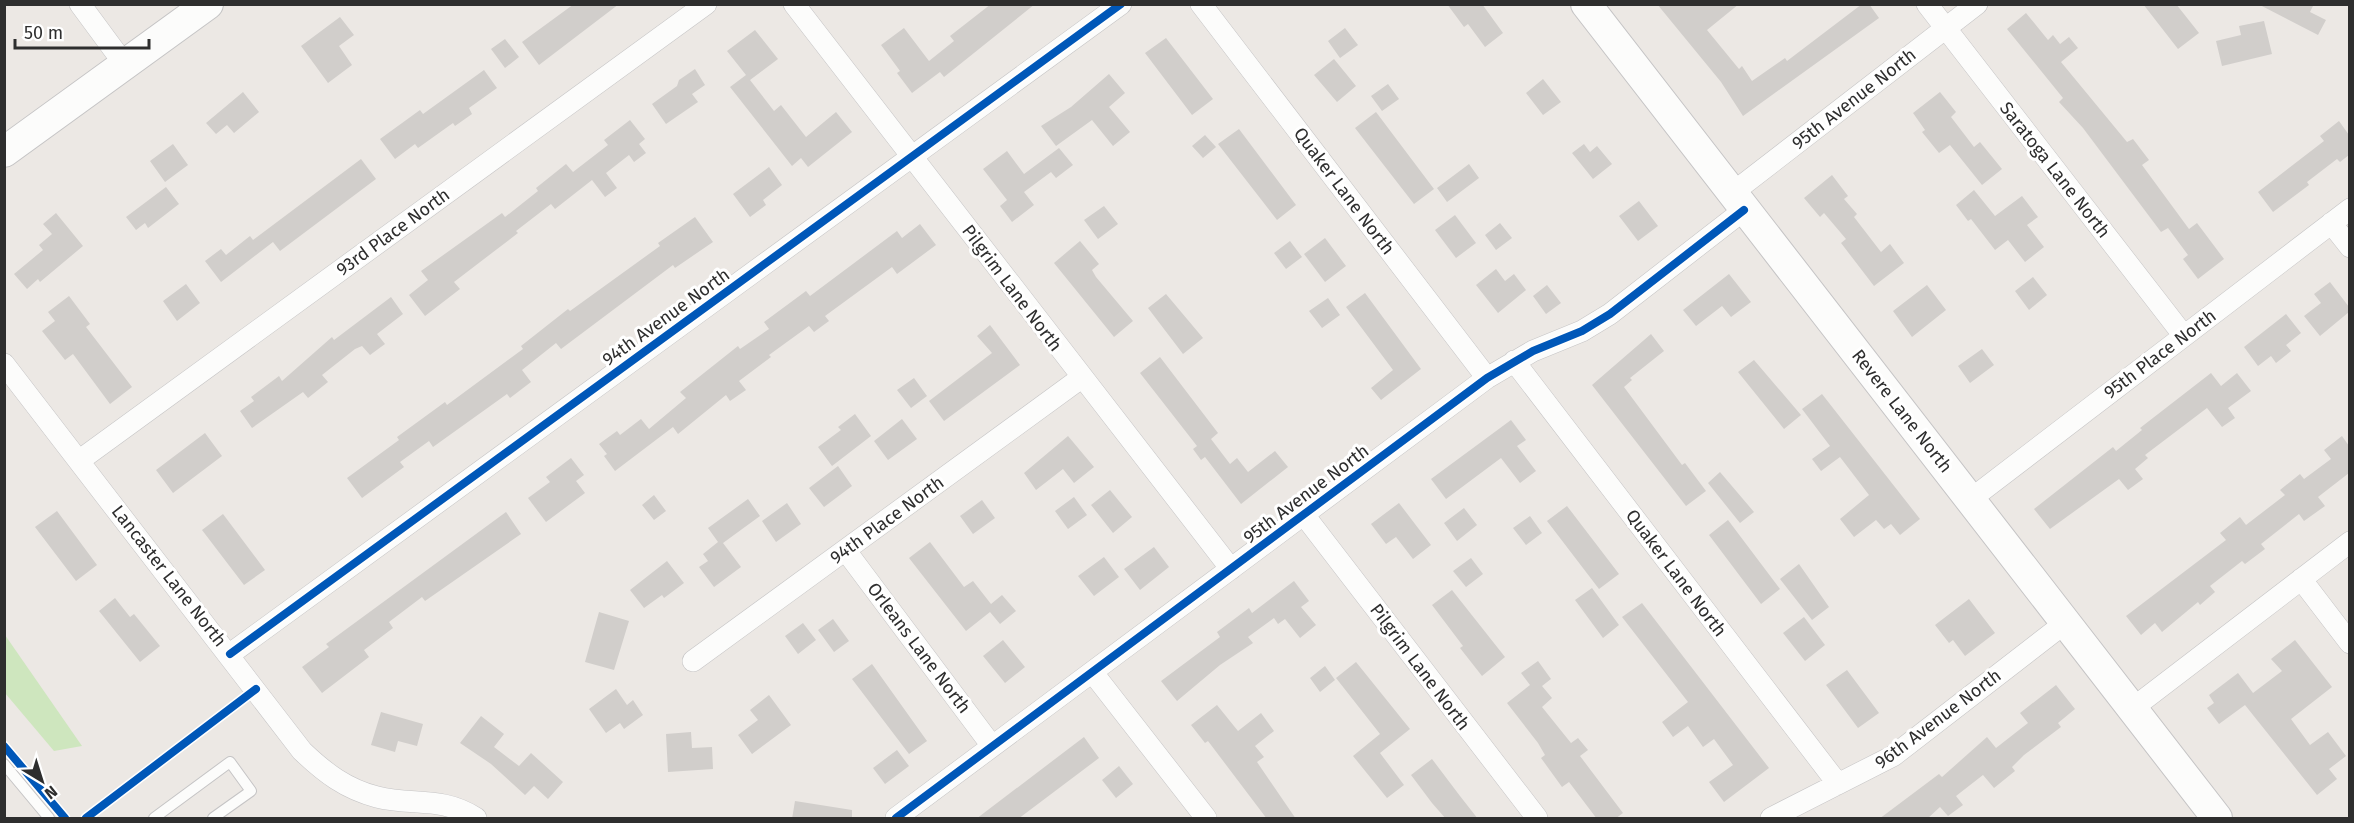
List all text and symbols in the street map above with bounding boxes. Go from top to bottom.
scale bar [15,12,148,50]
text: 50 m [24,22,63,44]
street label: 95th Avenue North [1788,44,1920,154]
street label: Saratoga Lane North [1995,98,2115,242]
street label: Quaker Lane North [1289,123,1399,259]
street label: 93rd Place North [332,183,454,281]
street label: Pilgrim Lane North [957,220,1067,356]
street label: 94th Avenue North [598,263,734,371]
street label: 95th Place North [2099,305,2221,403]
street label: Revere Lane North [1847,345,1957,477]
street label: 95th Avenue North [1239,440,1373,548]
street label: 94th Place North [826,471,948,569]
street label: Lancaster Lane North [107,501,231,651]
street label: Quaker Lane North [1621,505,1731,641]
street label: Orleans Lane North [863,578,975,718]
street label: Pilgrim Lane North [1365,599,1475,735]
street label: 96th Avenue North [1871,664,2005,774]
north arrow [12,751,72,811]
text: N [41,782,61,803]

